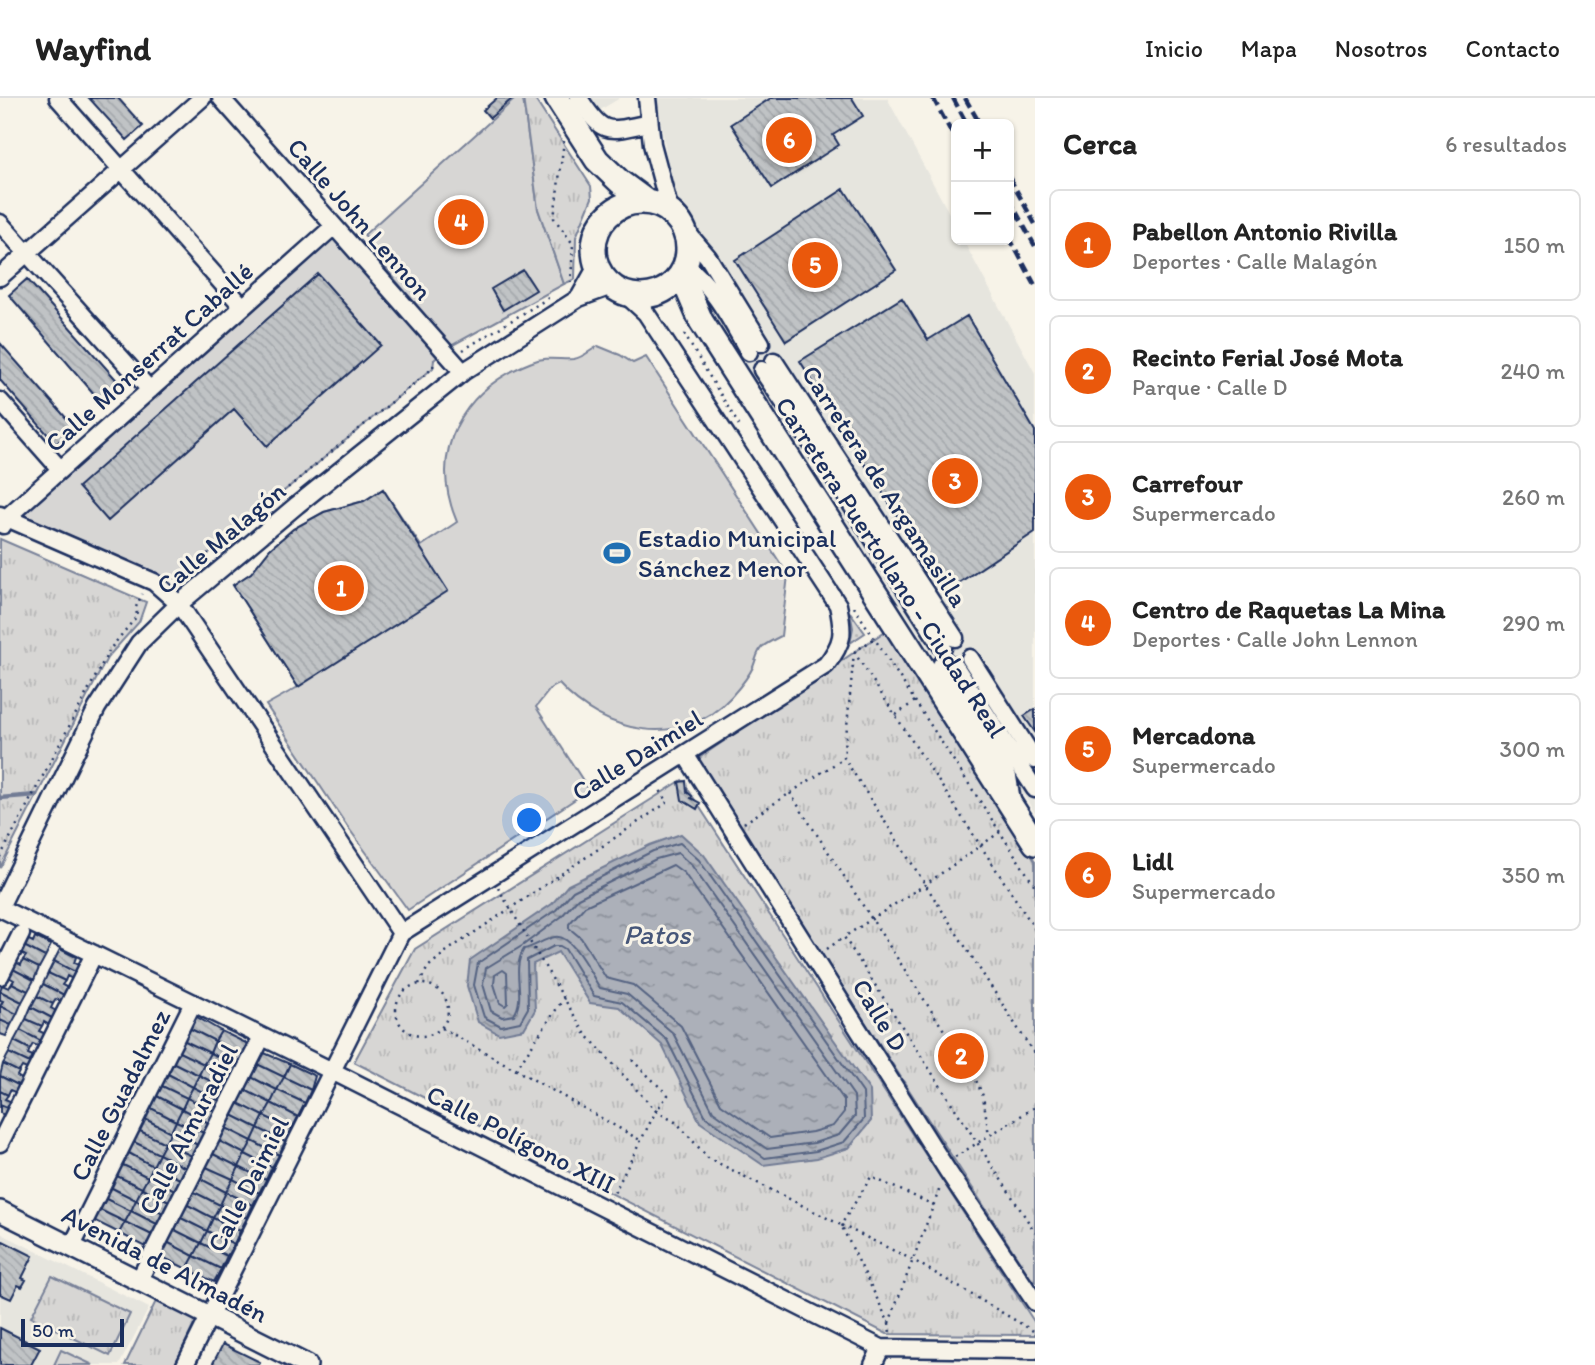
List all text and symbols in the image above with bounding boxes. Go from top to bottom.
text: Wayfind [35,29,151,68]
text: Inicio [1145,34,1203,63]
text: Mapa [1241,34,1297,63]
text: Nosotros [1335,34,1427,63]
text: Contacto [1465,34,1560,63]
pin: 6 [766,114,812,166]
map controls [951,119,1014,245]
button: + [951,119,1014,182]
text: Cerca [1063,125,1137,162]
text: 6 resultados [1445,130,1567,158]
street label: Calle John Lennon [281,131,439,307]
button: − [951,182,1014,245]
pin: 4 [438,196,484,248]
text: Pabellon Antonio Rivilla [1132,215,1397,247]
text: 1 [1083,231,1093,259]
text: 150 m [1504,231,1565,259]
pin: 5 [792,239,838,291]
text: Deportes · Calle Malagón [1132,247,1377,275]
street label: Calle Monserrat Caballé [38,255,260,459]
text: Recinto Ferial José Mota [1132,341,1403,373]
text: 2 [1082,357,1094,385]
text: 240 m [1500,357,1565,385]
street label: Carretera de Argamasilla [795,359,975,613]
text: Parque · Calle D [1132,373,1287,401]
street label: Carretera Puertollano - Ciudad Real [769,391,1013,743]
pin: 3 [932,455,978,507]
text: Carrefour [1132,467,1243,499]
street label: Calle Malagón [150,475,292,601]
text: 3 [1082,483,1094,511]
text: 260 m [1502,483,1565,511]
text: Supermercado [1132,499,1276,527]
place label: Estadio Municipal Sánchez Menor [638,522,836,584]
sports icon: Estadio Municipal Sánchez Menor [602,538,632,568]
pin: 1 [318,562,364,614]
text: Centro de Raquetas La Mina [1132,593,1445,625]
text: 4 [1081,609,1095,637]
text: 290 m [1502,609,1565,637]
text: Deportes · Calle John Lennon [1132,625,1418,653]
street label: Calle Daimiel [566,702,708,808]
text: Mercadona [1132,719,1255,751]
text: 5 [1082,735,1094,763]
text: 300 m [1500,735,1565,763]
text: Supermercado [1132,751,1276,779]
your location [512,803,546,837]
text: Lidl [1132,845,1174,877]
text: 6 [1082,861,1094,889]
text: 350 m [1502,861,1565,889]
text: Supermercado [1132,877,1276,905]
water label: Patos [624,917,692,951]
street label: Calle D [845,973,915,1057]
street label: Calle Guadalmez [63,1004,177,1186]
pin: 2 [938,1030,984,1082]
street label: Calle Almuradiel [131,1038,245,1220]
street label: Calle Polígono XIII [421,1078,621,1200]
street label: Calle Daimiel [200,1111,296,1257]
street label: Avenida de Almadén [57,1198,273,1330]
scale bar [21,1316,124,1348]
text: 50 m [32,1319,74,1342]

